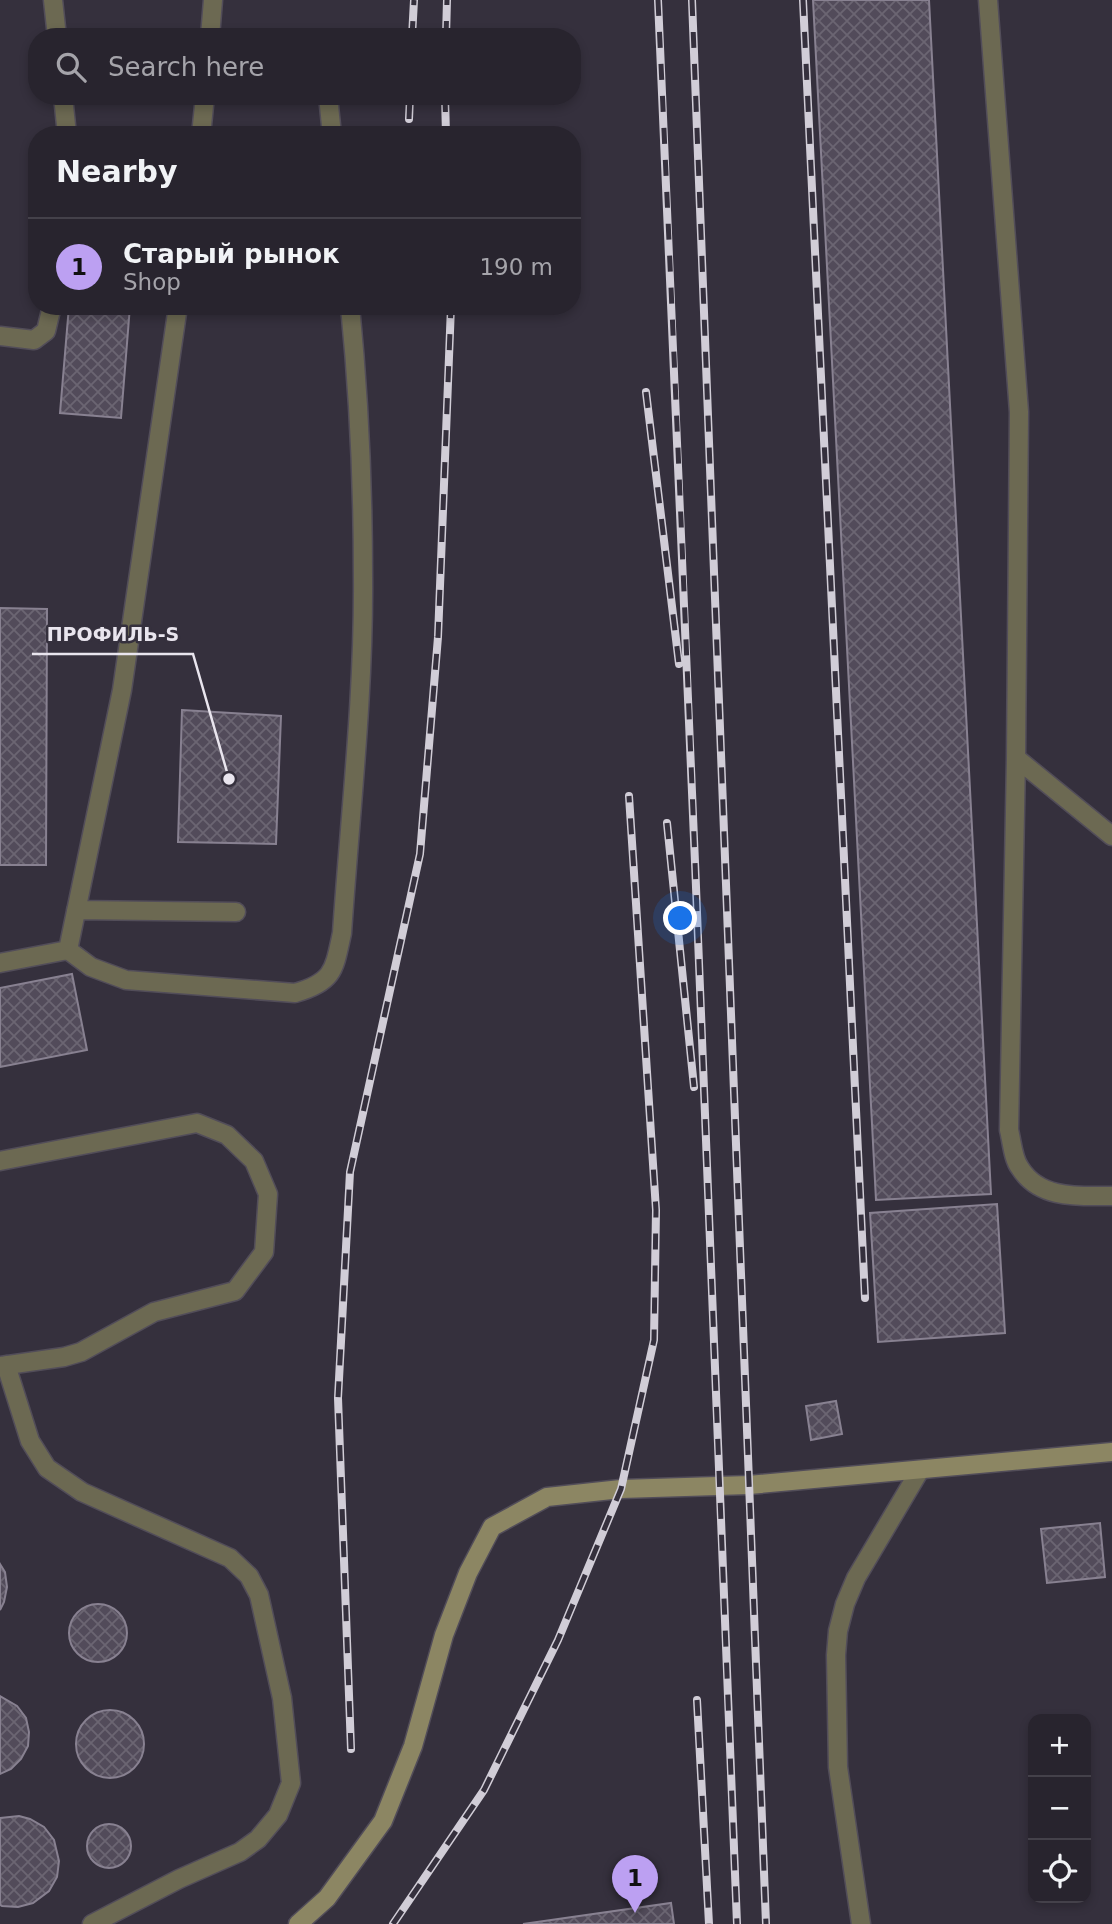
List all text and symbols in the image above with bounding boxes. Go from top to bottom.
search box [28,28,581,105]
icon: search [52,48,90,86]
text: Search here [108,52,264,82]
text: Nearby [56,154,178,189]
text: Старый рынок [123,239,340,269]
text: 1 [71,254,87,280]
text: 190 m [479,254,553,280]
text: Shop [123,269,181,295]
callout: ПРОФИЛЬ-S [32,614,193,654]
text: ПРОФИЛЬ-S [47,623,179,645]
your location [663,901,697,935]
map controls [1028,1714,1091,1903]
button: + [1028,1714,1091,1777]
button: − [1028,1777,1091,1840]
button: locate [1028,1840,1091,1903]
pin: 1 [612,1855,658,1913]

